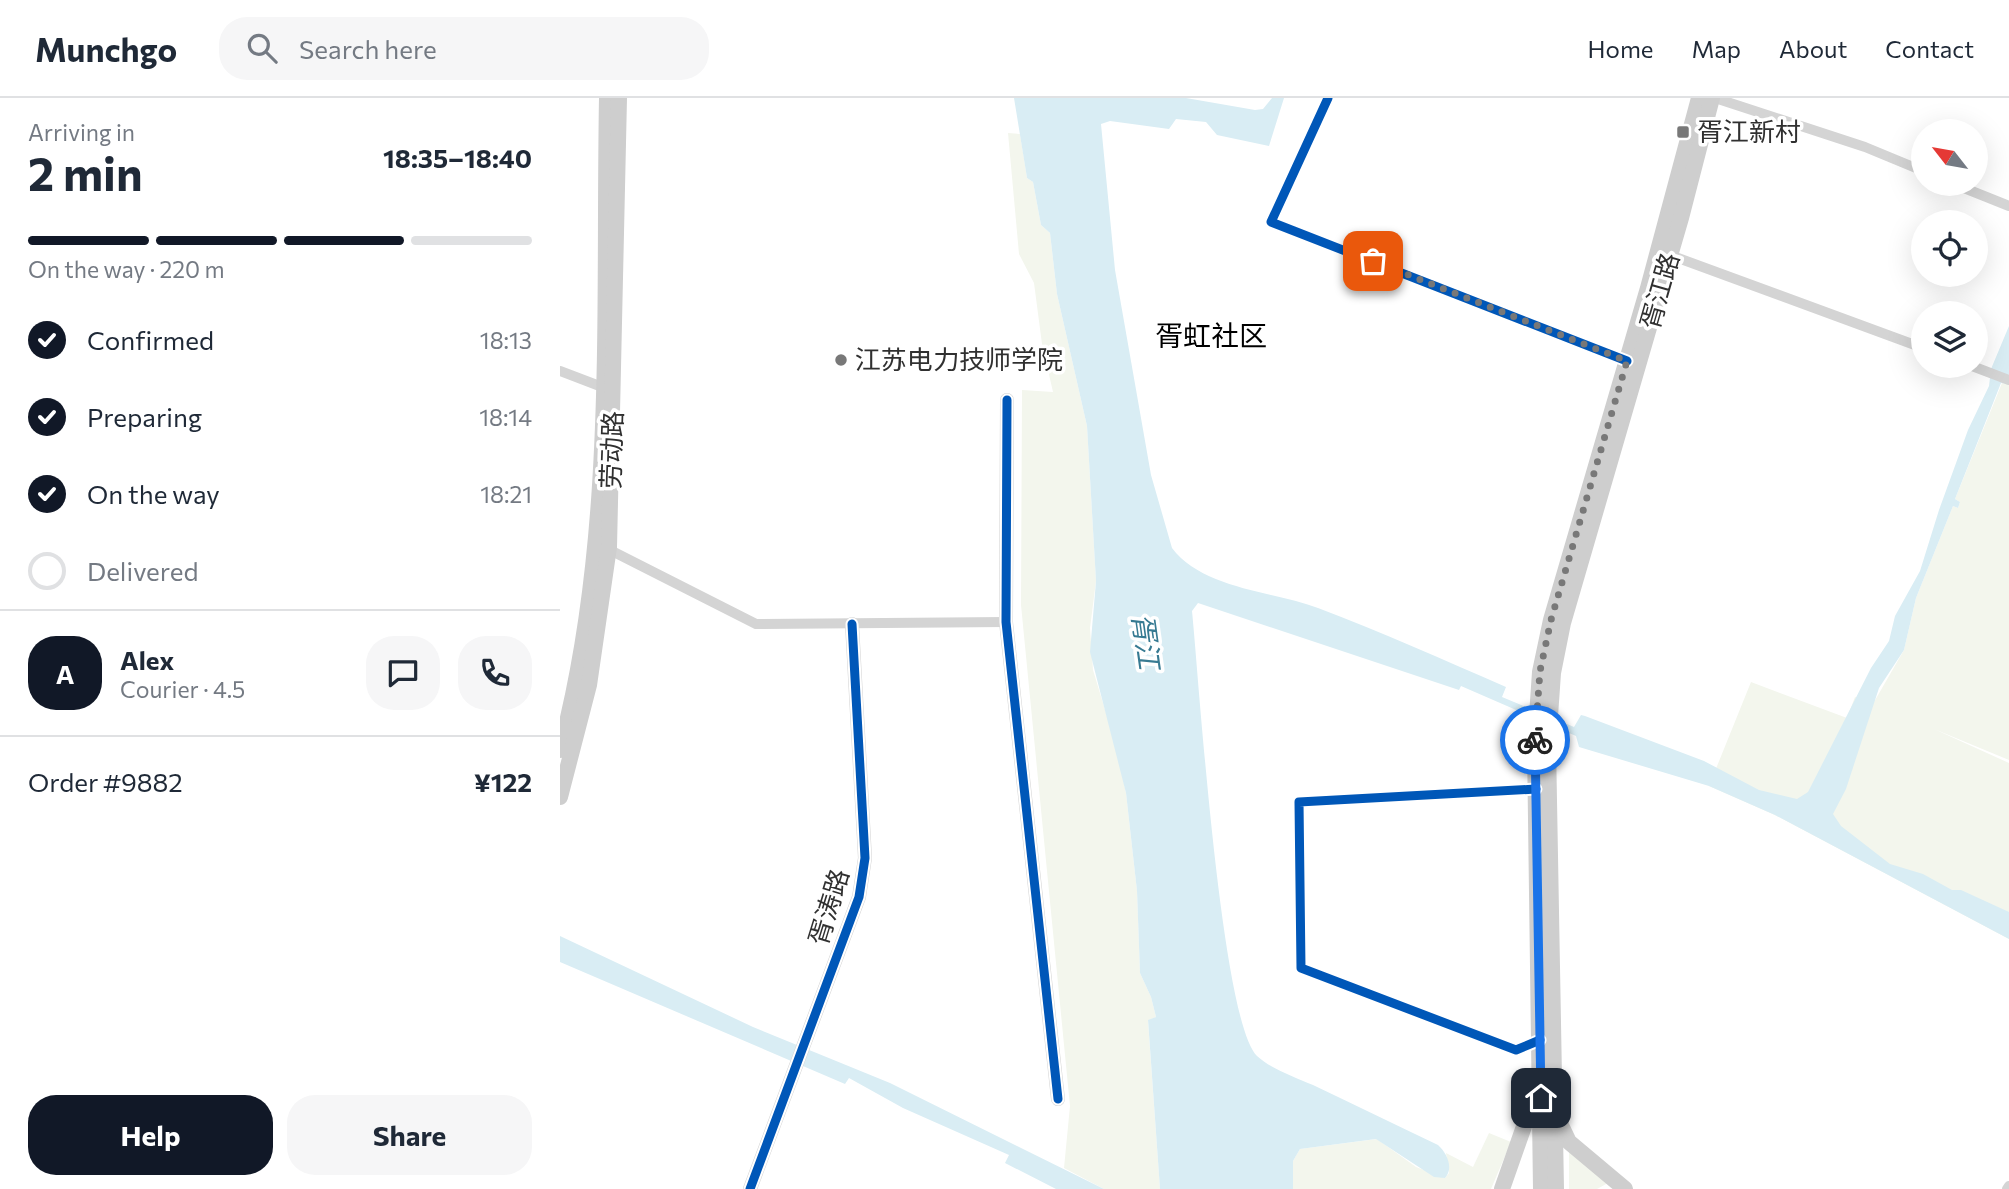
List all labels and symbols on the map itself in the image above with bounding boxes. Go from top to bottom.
place label: 胥江新村 [1697,115,1801,146]
north arrow [1911,119,1988,196]
marker: 胥江新村 [1675,124,1691,140]
pin [1343,231,1403,291]
street label: 胥江路 [1633,249,1684,332]
district label: 胥虹社区 [1155,318,1267,352]
place label: 江苏电力技师学院 [855,343,1063,374]
marker: 江苏电力技师学院 [833,352,849,368]
street label: 劳动路 [594,410,627,489]
water label: 胥江 [1126,611,1168,674]
courier [1500,705,1570,775]
street label: 胥涛路 [801,865,854,948]
pin [1511,1068,1571,1128]

